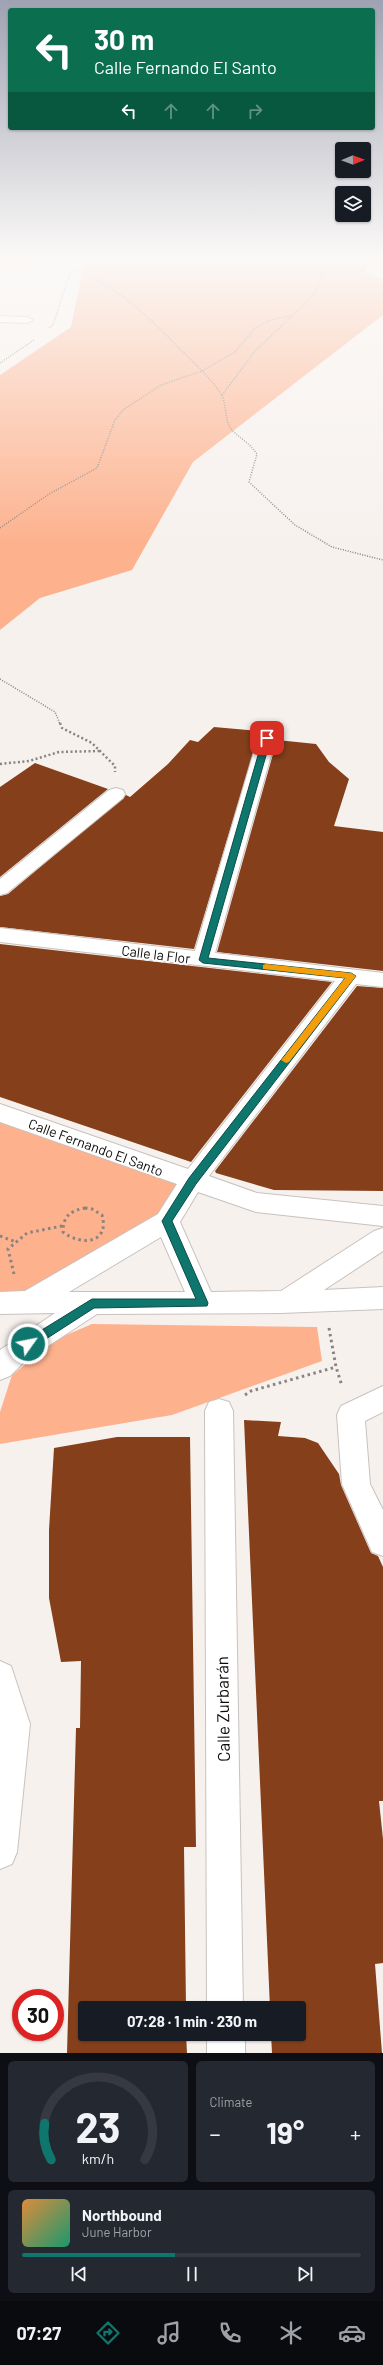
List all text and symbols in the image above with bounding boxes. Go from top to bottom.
text: 30 m [94,22,154,56]
icon: left [28,24,80,76]
text: Calle Fernando El Santo [94,56,277,78]
icon: left [118,100,140,122]
icon: ahead [160,100,182,122]
icon: ahead [202,100,224,122]
icon: right [244,100,266,122]
north arrow [335,142,371,178]
map controls [335,142,371,222]
button: layers [335,186,371,222]
pin [250,721,284,755]
icon: arrive [256,727,278,749]
street label: Calle la Flor [121,941,191,967]
street label: Calle Fernando El Santo [26,1115,166,1179]
position arrow [7,1323,49,1365]
street label: Calle Zurbarán [211,1656,233,1762]
speed limit sign: 30 [12,1989,64,2041]
text: 07:28 · 1 min · 230 m [127,2012,257,2030]
text: Climate [210,2094,253,2110]
text: 23 [75,2100,120,2150]
text: 19° [266,2114,304,2150]
text: − [210,2120,221,2146]
text: + [350,2120,361,2146]
text: km/h [82,2149,114,2166]
text: Northbound [82,2206,162,2224]
text: June Harbor [82,2224,152,2240]
icon: previous [68,2263,90,2285]
icon: pause [181,2263,203,2285]
icon: next [294,2263,316,2285]
icon: directions [94,2319,122,2347]
icon: music [155,2319,183,2347]
icon: phone [216,2319,244,2347]
icon: climate [277,2319,305,2347]
icon: car [338,2319,366,2347]
text: 07:27 [17,2322,61,2344]

